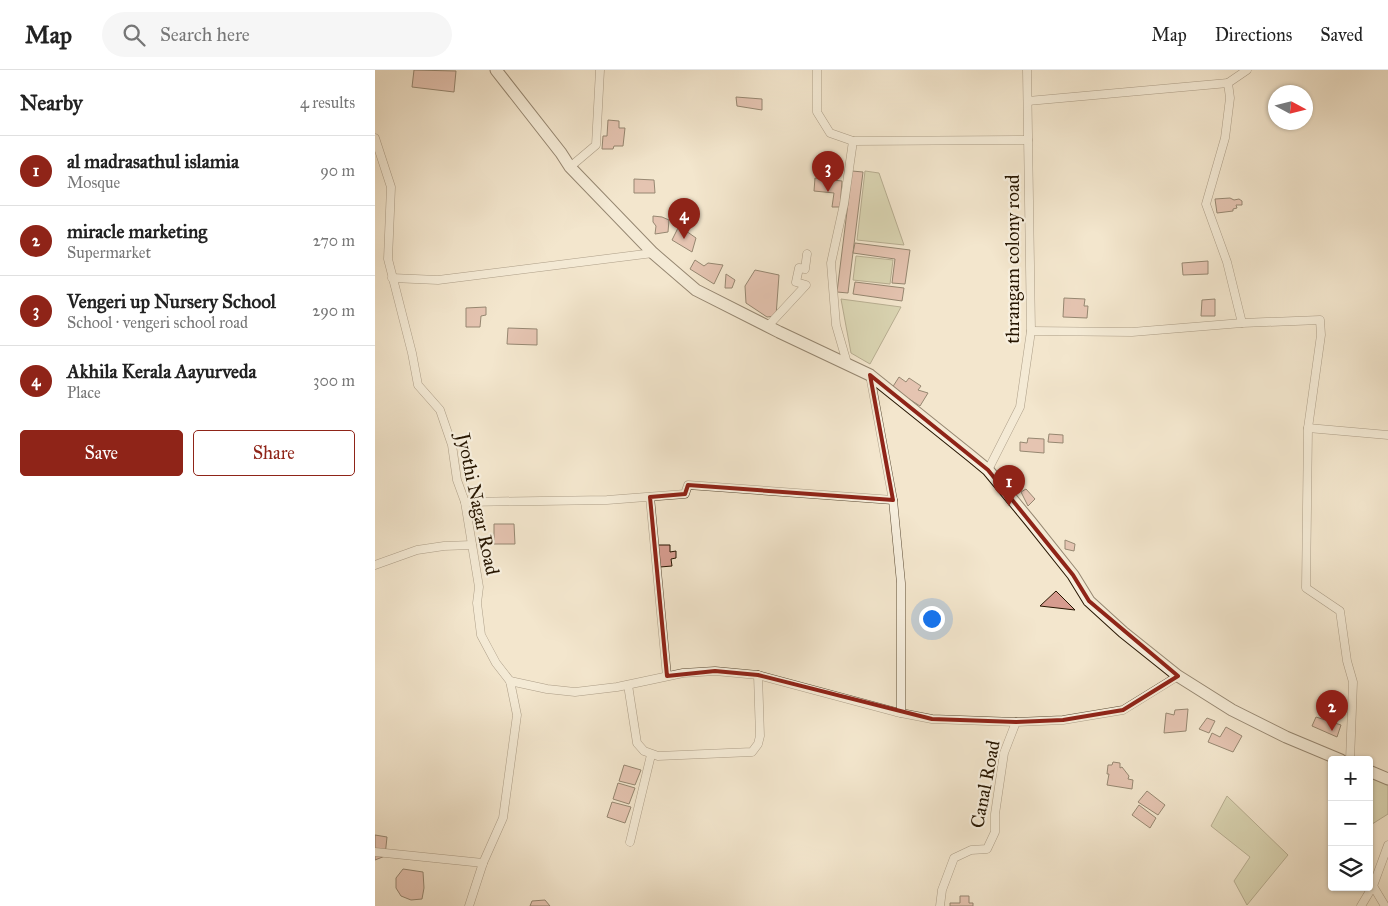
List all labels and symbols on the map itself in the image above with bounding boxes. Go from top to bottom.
north arrow [1268,85,1313,130]
pin: 3 [812,151,844,192]
street label: thrangam colony road [1001,174,1025,344]
pin: 4 [668,198,700,239]
street label: Jyothi Nagar Road [450,429,504,578]
pin: 1 [993,465,1025,506]
your location [919,606,945,632]
pin: 2 [1316,690,1348,731]
street label: Canal Road [965,738,1005,830]

